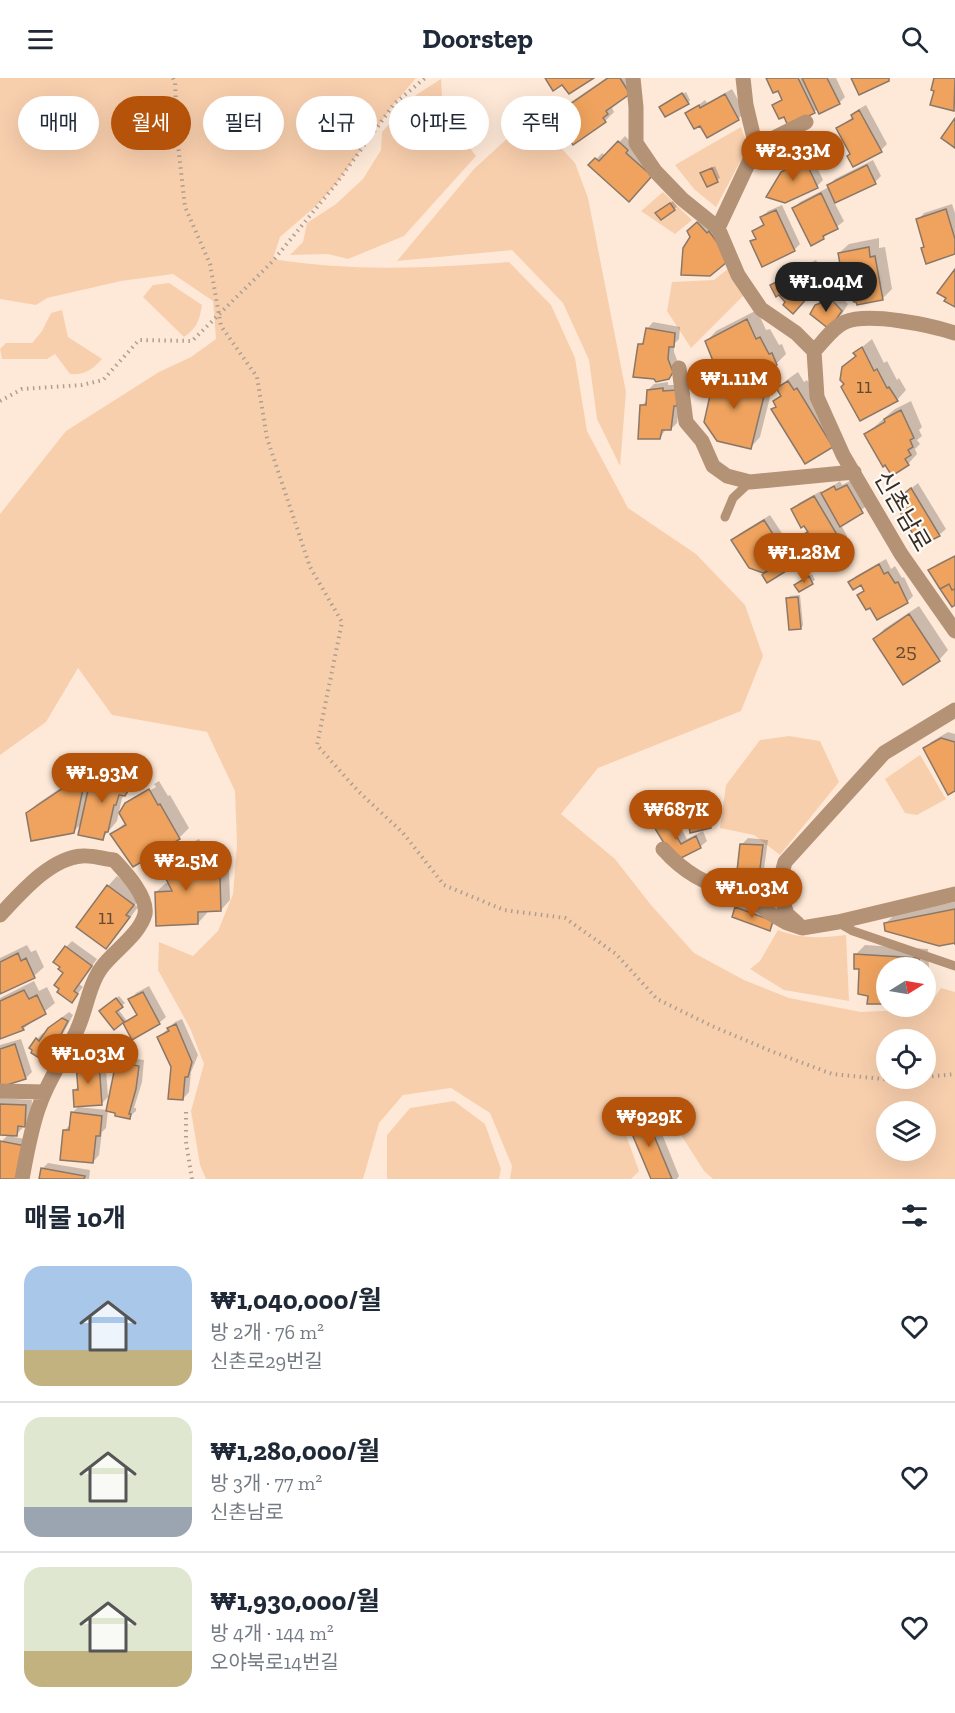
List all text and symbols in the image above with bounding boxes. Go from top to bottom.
icon: menu [24,23,57,56]
text: Doorstep [422,23,533,55]
icon: search [898,23,931,56]
chip: 매매 [18,96,99,150]
chip: 월세 [111,96,191,150]
chip: 필터 [203,96,284,150]
chip: 신규 [296,96,377,150]
chip: 아파트 [389,96,489,150]
chip: 주택 [501,96,581,150]
pin: ₩2.33M [744,131,842,182]
text: ₩2.33M [755,138,831,162]
pin: ₩1.04M [777,262,875,313]
text: ₩1.04M [789,269,863,293]
pin: ₩1.11M [685,359,783,410]
text: ₩1.11M [700,366,768,390]
house number: 11 [856,373,872,398]
street label: 신촌남로 [868,466,938,556]
pin: ₩1.28M [755,533,853,584]
text: ₩1.28M [768,540,840,564]
house number: 25 [895,638,917,663]
pin: ₩1.93M [53,753,151,804]
text: ₩1.93M [66,760,138,784]
pin: ₩687K [634,790,718,841]
text: ₩687K [643,797,709,821]
pin: ₩2.5M [144,841,228,892]
text: ₩2.5M [154,848,218,872]
pin: ₩1.03M [703,868,801,919]
text: ₩1.03M [715,875,789,899]
house number: 11 [98,904,114,929]
north arrow [876,957,936,1017]
map controls [876,957,936,1161]
button: locate [876,1029,936,1089]
pin: ₩1.03M [39,1034,137,1085]
text: ₩1.03M [51,1041,125,1065]
pin: ₩929K [607,1097,691,1148]
button: layers [876,1101,936,1161]
text: ₩929K [616,1104,682,1128]
icon: filters [898,1199,931,1232]
text: 매물 10개 [24,1202,126,1234]
text: ₩1,040,000/월 [210,1284,382,1316]
icon: home [72,1290,144,1362]
icon: heart [898,1310,931,1343]
text: 방 2개 · 76 m² [210,1320,324,1344]
text: 신촌로29번길 [210,1349,323,1373]
text: ₩1,280,000/월 [210,1435,380,1467]
icon: home [72,1441,144,1513]
icon: heart [898,1461,931,1494]
text: 방 3개 · 77 m² [210,1471,322,1495]
text: 신촌남로 [210,1500,284,1524]
text: ₩1,930,000/월 [210,1585,380,1617]
icon: home [72,1591,144,1663]
icon: heart [898,1611,931,1644]
text: 방 4개 · 144 m² [210,1621,334,1645]
text: 오야북로14번길 [210,1650,339,1674]

